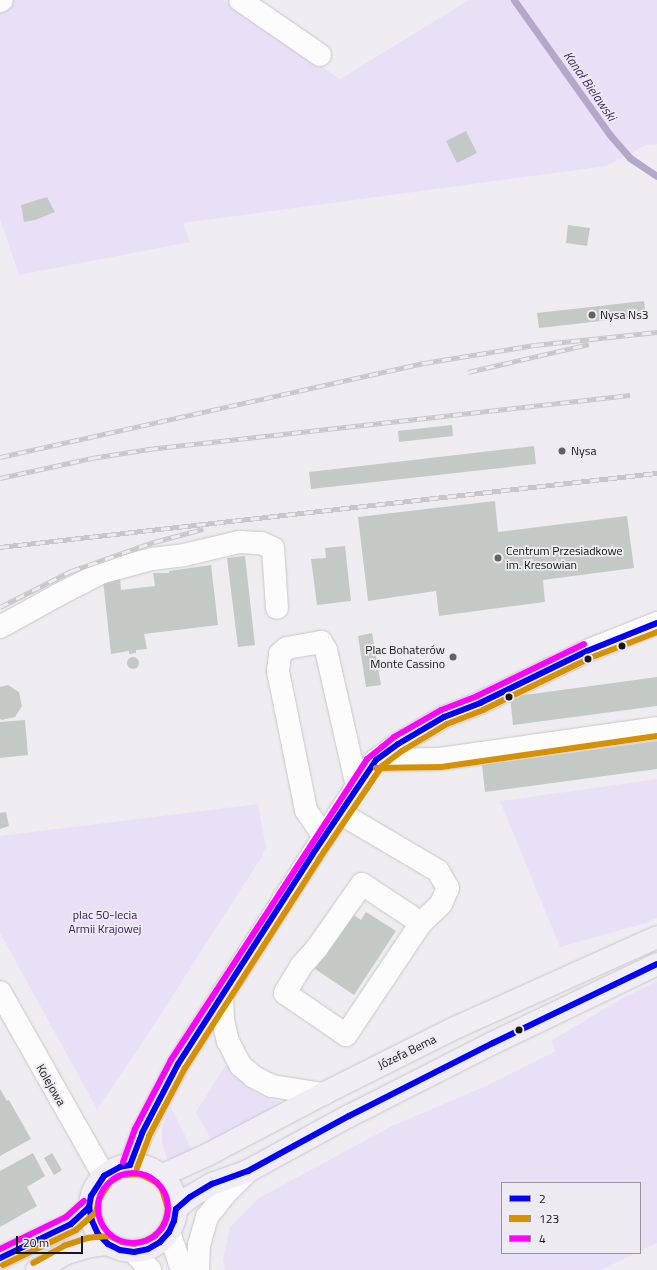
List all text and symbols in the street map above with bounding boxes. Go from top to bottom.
water label: Kanał Bielawski [560,48,620,124]
place label: Nysa Ns3 [600,308,648,322]
marker: Nysa Ns3 [587,310,597,320]
place label: Nysa [571,444,596,458]
marker: Nysa [556,445,568,457]
place label: Centrum Przesiadkowe im. Kresowian [506,544,623,572]
marker: Centrum Przesiadkowe im. Kresowian [493,553,503,563]
unlabelled marker [617,641,627,651]
place label: Plac Bohaterów Monte Cassino [365,643,445,671]
marker: Plac Bohaterów Monte Cassino [448,652,458,662]
unlabelled marker [583,654,593,664]
unlabelled marker [504,692,514,702]
park label: plac 50-lecia Armii Krajowej [69,908,141,936]
unlabelled marker [514,1025,524,1035]
street label: Józefa Bema [375,1032,439,1072]
street label: Kolejowa [33,1062,69,1108]
legend [501,1182,641,1254]
text: 2 [539,1189,546,1208]
text: 123 [539,1209,559,1228]
scale bar [18,1228,85,1254]
text: 4 [539,1229,546,1248]
text: 20 m [23,1233,49,1252]

